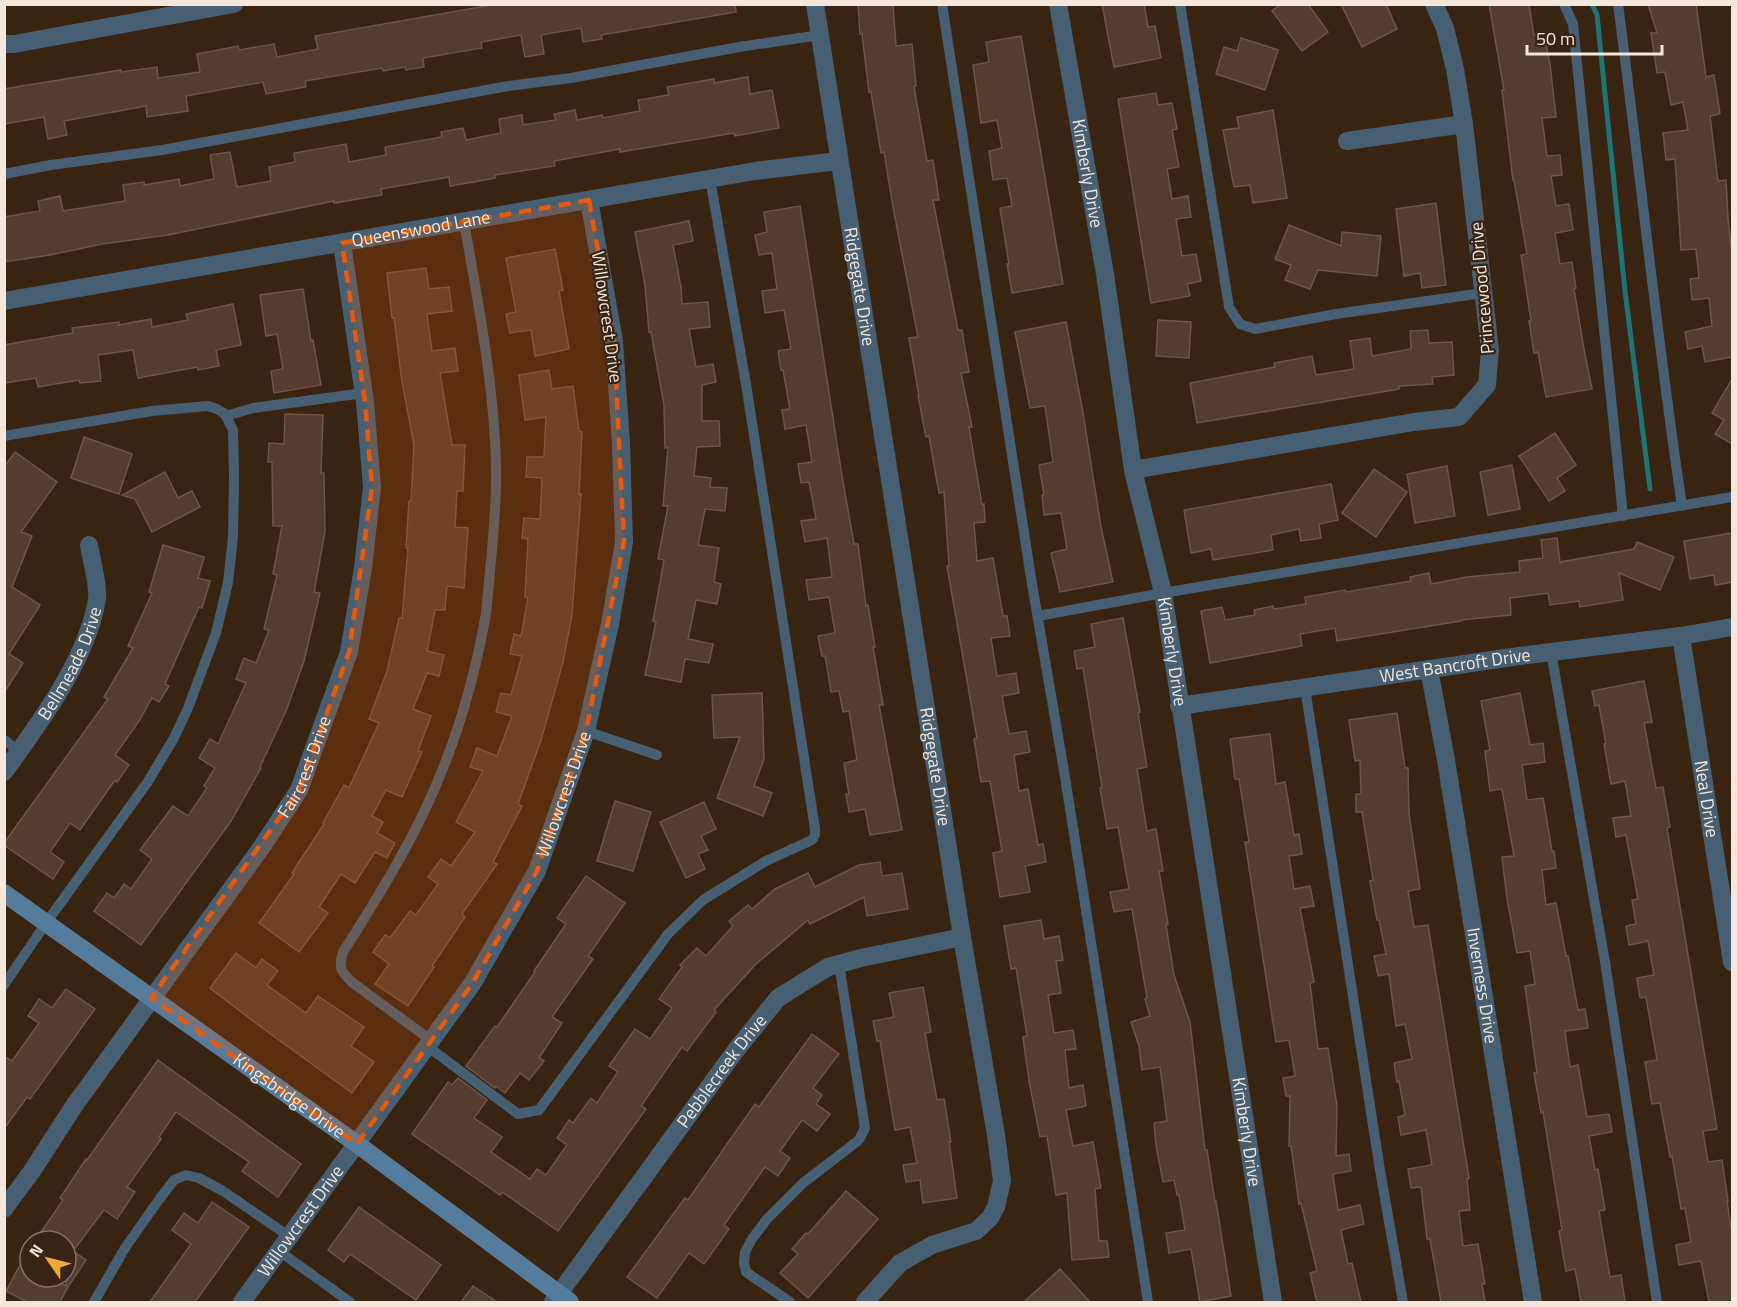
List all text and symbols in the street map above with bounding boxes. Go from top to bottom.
scale bar [1527,18,1662,56]
text: 50 m [1536,25,1575,52]
street label: Kimberly Drive [1065,117,1111,230]
street label: Queenswood Lane [349,203,492,254]
street label: Princewood Drive [1462,221,1501,355]
street label: Ridgegate Drive [837,225,883,348]
street label: Willowcrest Drive [585,250,630,384]
street label: Kimberly Drive [1151,595,1194,708]
street label: Bellmeade Drive [31,604,108,725]
street label: West Bancroft Drive [1378,641,1532,689]
street label: Ridgegate Drive [913,705,958,828]
street label: Faircrest Drive [270,712,338,823]
street label: Willowcrest Drive [529,727,598,861]
street label: Neal Drive [1688,758,1726,839]
street label: Inverness Drive [1460,926,1505,1045]
street label: Pebblecreek Drive [670,1008,773,1133]
street label: Kingsbridge Drive [228,1046,351,1145]
street label: Kimberly Drive [1225,1075,1269,1188]
street label: Willowcrest Drive [250,1159,350,1282]
north arrow [18,1229,78,1289]
text: N [23,1239,49,1262]

